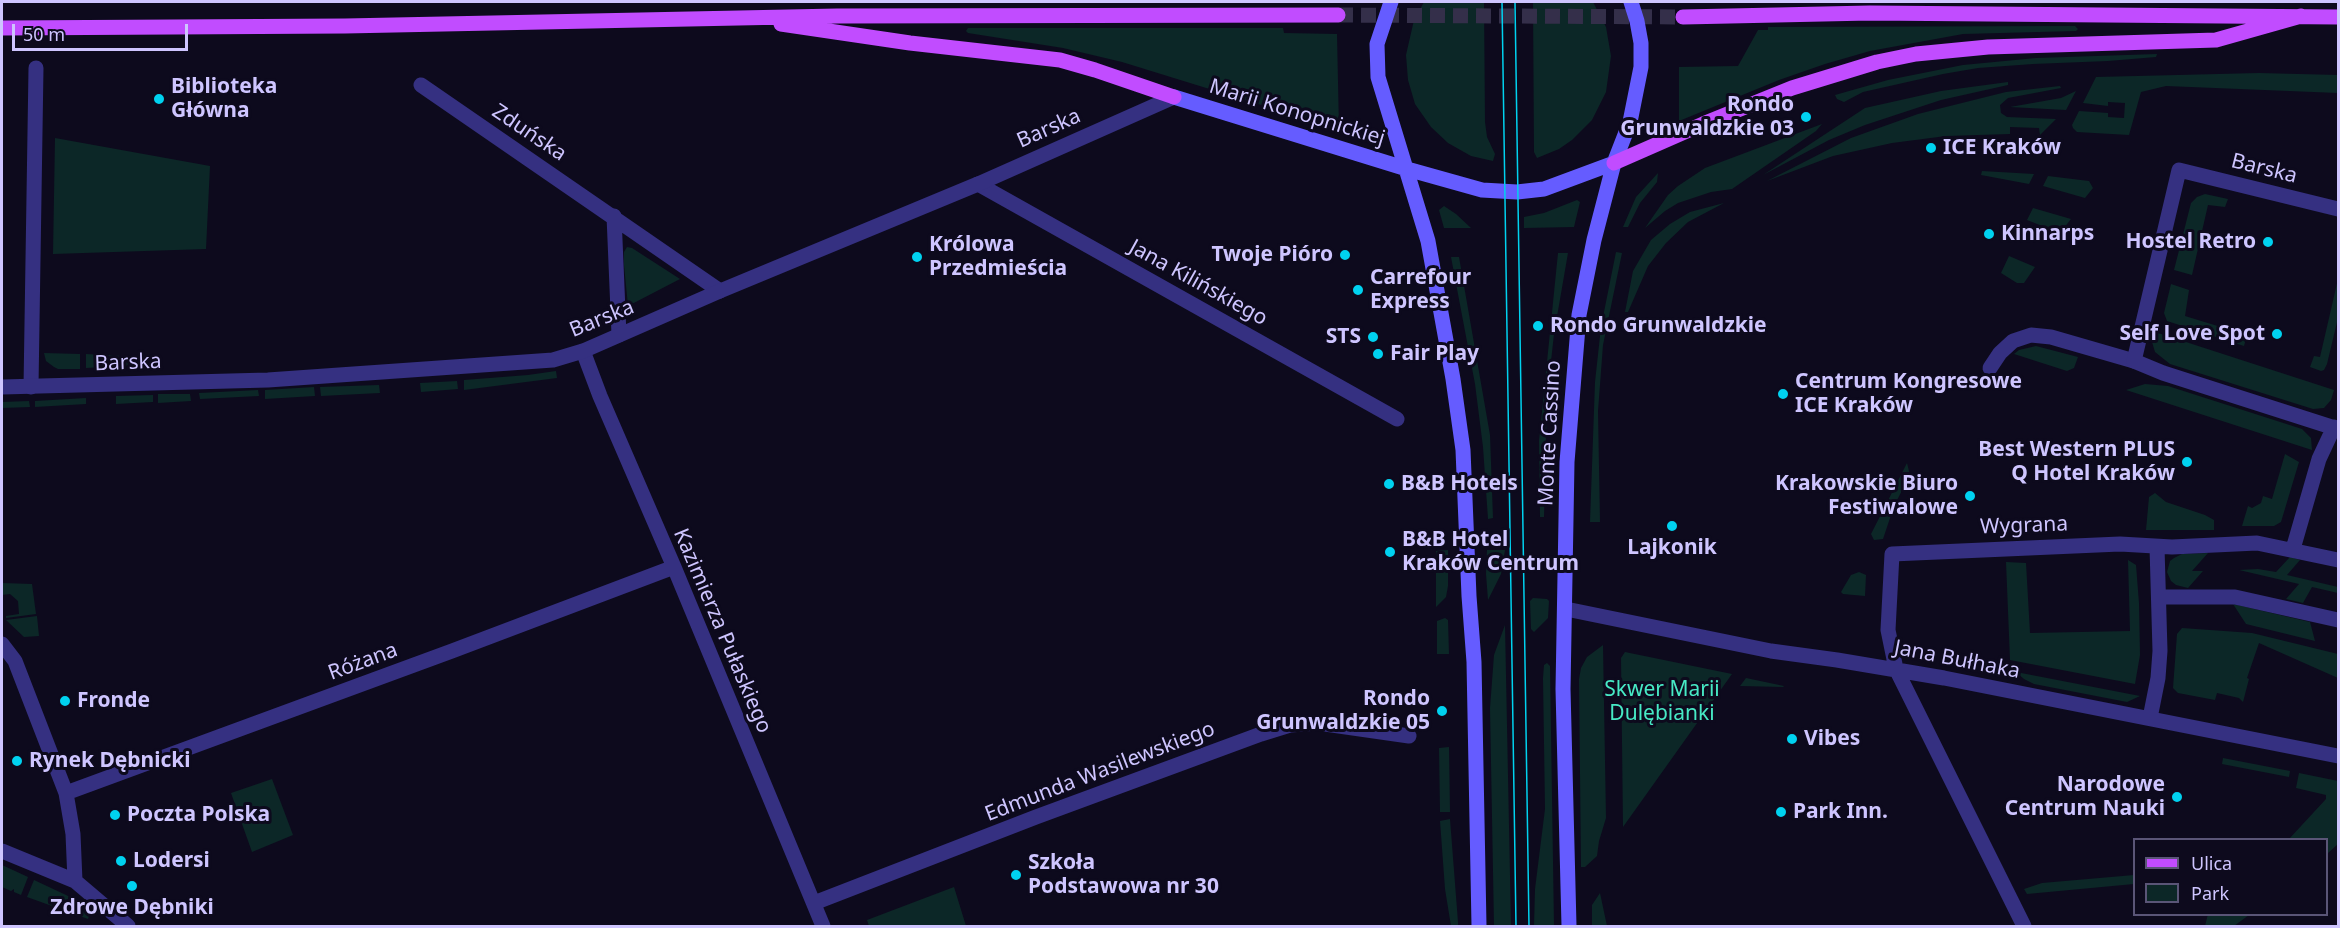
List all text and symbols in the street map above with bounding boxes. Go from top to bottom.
scale bar [15,12,190,50]
text: 50 m [23,22,65,46]
place label: Biblioteka Główna [171,74,277,124]
street label: Marii Konopnickiej [1206,74,1388,152]
marker: Biblioteka Główna [152,92,166,106]
place label: Rondo Grunwaldzkie 03 [1620,92,1794,142]
street label: Zduńska [487,99,571,167]
street label: Barska [1013,104,1085,154]
marker: Rondo Grunwaldzkie 03 [1799,110,1813,124]
place label: ICE Kraków [1943,135,2061,161]
marker: ICE Kraków [1924,141,1938,155]
street label: Barska [2228,149,2300,189]
place label: Kinnarps [2001,221,2094,247]
marker: Kinnarps [1982,227,1996,241]
place label: Hostel Retro [2125,229,2256,255]
place label: Królowa Przedmieścia [929,232,1067,282]
street label: Jana Kilińskiego [1124,235,1272,331]
marker: Hostel Retro [2261,235,2275,249]
place label: Twoje Pióro [1211,242,1333,268]
marker: Twoje Pióro [1338,248,1352,262]
marker: Królowa Przedmieścia [910,250,924,264]
place label: Carrefour Express [1370,265,1471,315]
marker: Carrefour Express [1351,283,1365,297]
street label: Barska [566,295,638,343]
place label: Rondo Grunwaldzkie [1550,313,1767,339]
marker: Rondo Grunwaldzkie [1531,319,1545,333]
place label: Self Love Spot [2120,321,2265,347]
place label: STS [1326,324,1361,350]
marker: Self Love Spot [2270,327,2284,341]
marker: STS [1366,330,1380,344]
place label: Fair Play [1390,341,1479,367]
marker: Fair Play [1371,347,1385,361]
street label: Barska [94,349,162,377]
street label: Monte Cassino [1534,359,1566,507]
place label: Centrum Kongresowe ICE Kraków [1795,369,2022,419]
marker: Centrum Kongresowe ICE Kraków [1776,387,1790,401]
place label: Best Western PLUS Q Hotel Kraków [1978,437,2175,487]
marker: Best Western PLUS Q Hotel Kraków [2180,455,2194,469]
place label: B&B Hotels [1401,471,1518,497]
place label: Krakowskie Biuro Festiwalowe [1775,471,1958,521]
marker: B&B Hotels [1382,477,1396,491]
marker: Krakowskie Biuro Festiwalowe [1963,489,1977,503]
street label: Wygrana [1980,512,2068,540]
marker: Lajkonik [1665,519,1679,533]
street label: Kazimierza Pułaskiego [667,525,777,737]
place label: B&B Hotel Kraków Centrum [1402,527,1579,577]
place label: Lajkonik [1627,535,1717,561]
marker: B&B Hotel Kraków Centrum [1383,545,1397,559]
street label: Jana Bułhaka [1892,635,2022,685]
street label: Różana [325,638,401,686]
park label: Skwer Marii Dulębianki [1604,677,1720,727]
place label: Rondo Grunwaldzkie 05 [1256,686,1430,736]
place label: Fronde [77,688,150,714]
marker: Fronde [58,694,72,708]
marker: Rondo Grunwaldzkie 05 [1435,704,1449,718]
street label: Edmunda Wasilewskiego [981,716,1219,828]
place label: Vibes [1804,726,1860,752]
marker: Vibes [1785,732,1799,746]
place label: Rynek Dębnicki [29,748,191,774]
marker: Rynek Dębnicki [10,754,24,768]
place label: Narodowe Centrum Nauki [2005,772,2165,822]
marker: Narodowe Centrum Nauki [2170,790,2184,804]
place label: Park Inn. [1793,799,1888,825]
place label: Poczta Polska [127,802,270,828]
marker: Park Inn. [1774,805,1788,819]
marker: Poczta Polska [108,808,122,822]
legend [2133,838,2328,916]
place label: Lodersi [133,848,210,874]
place label: Szkoła Podstawowa nr 30 [1028,850,1219,900]
text: Ulica [2191,851,2232,875]
marker: Lodersi [114,854,128,868]
marker: Szkoła Podstawowa nr 30 [1009,868,1023,882]
marker: Zdrowe Dębniki [125,879,139,893]
text: Park [2191,881,2229,905]
place label: Zdrowe Dębniki [50,895,214,921]

